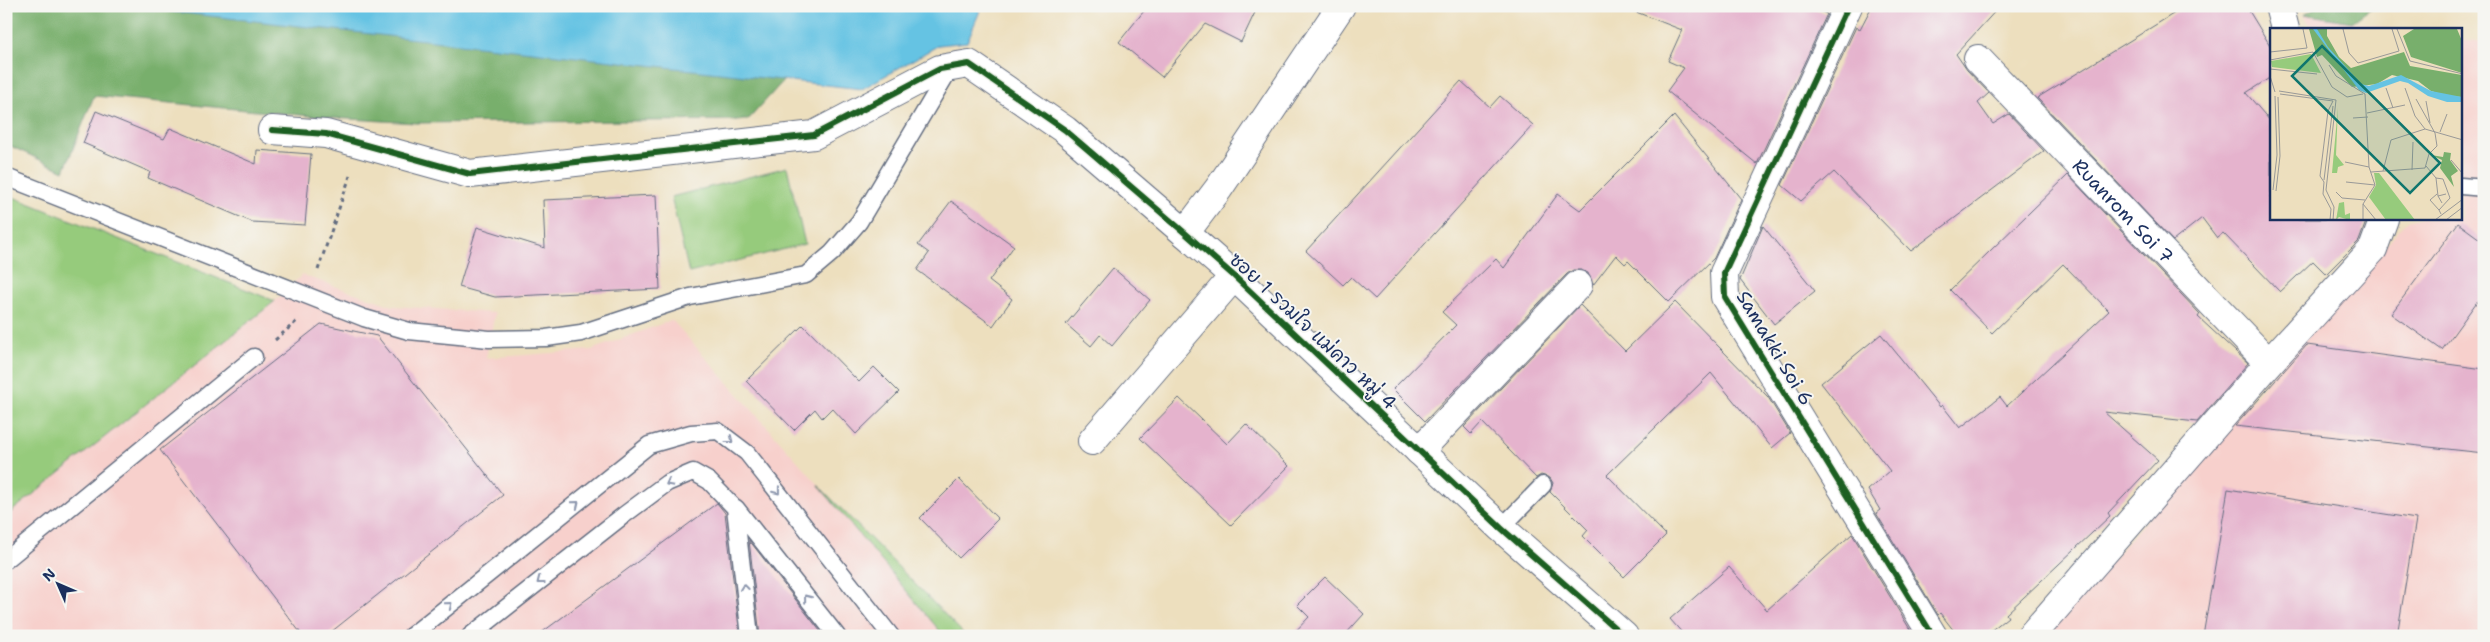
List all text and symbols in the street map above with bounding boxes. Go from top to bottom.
inset map [2270,28,2462,220]
street label: Ruanrom Soi 7 [2067,153,2179,268]
street label: ซอย 1 รวมใจ แม่คาว หมู่ 4 [1223,247,1402,417]
street label: Samakki Soi 6 [1731,286,1819,410]
one-way arrow [724,434,734,443]
one-way arrow [665,477,674,487]
one-way arrow [771,485,779,494]
one-way arrow [570,501,579,509]
north arrow [32,560,82,610]
text: N [39,565,59,585]
one-way arrow [536,575,545,584]
one-way arrow [739,583,750,591]
one-way arrow [803,594,812,603]
one-way arrow [443,603,452,611]

